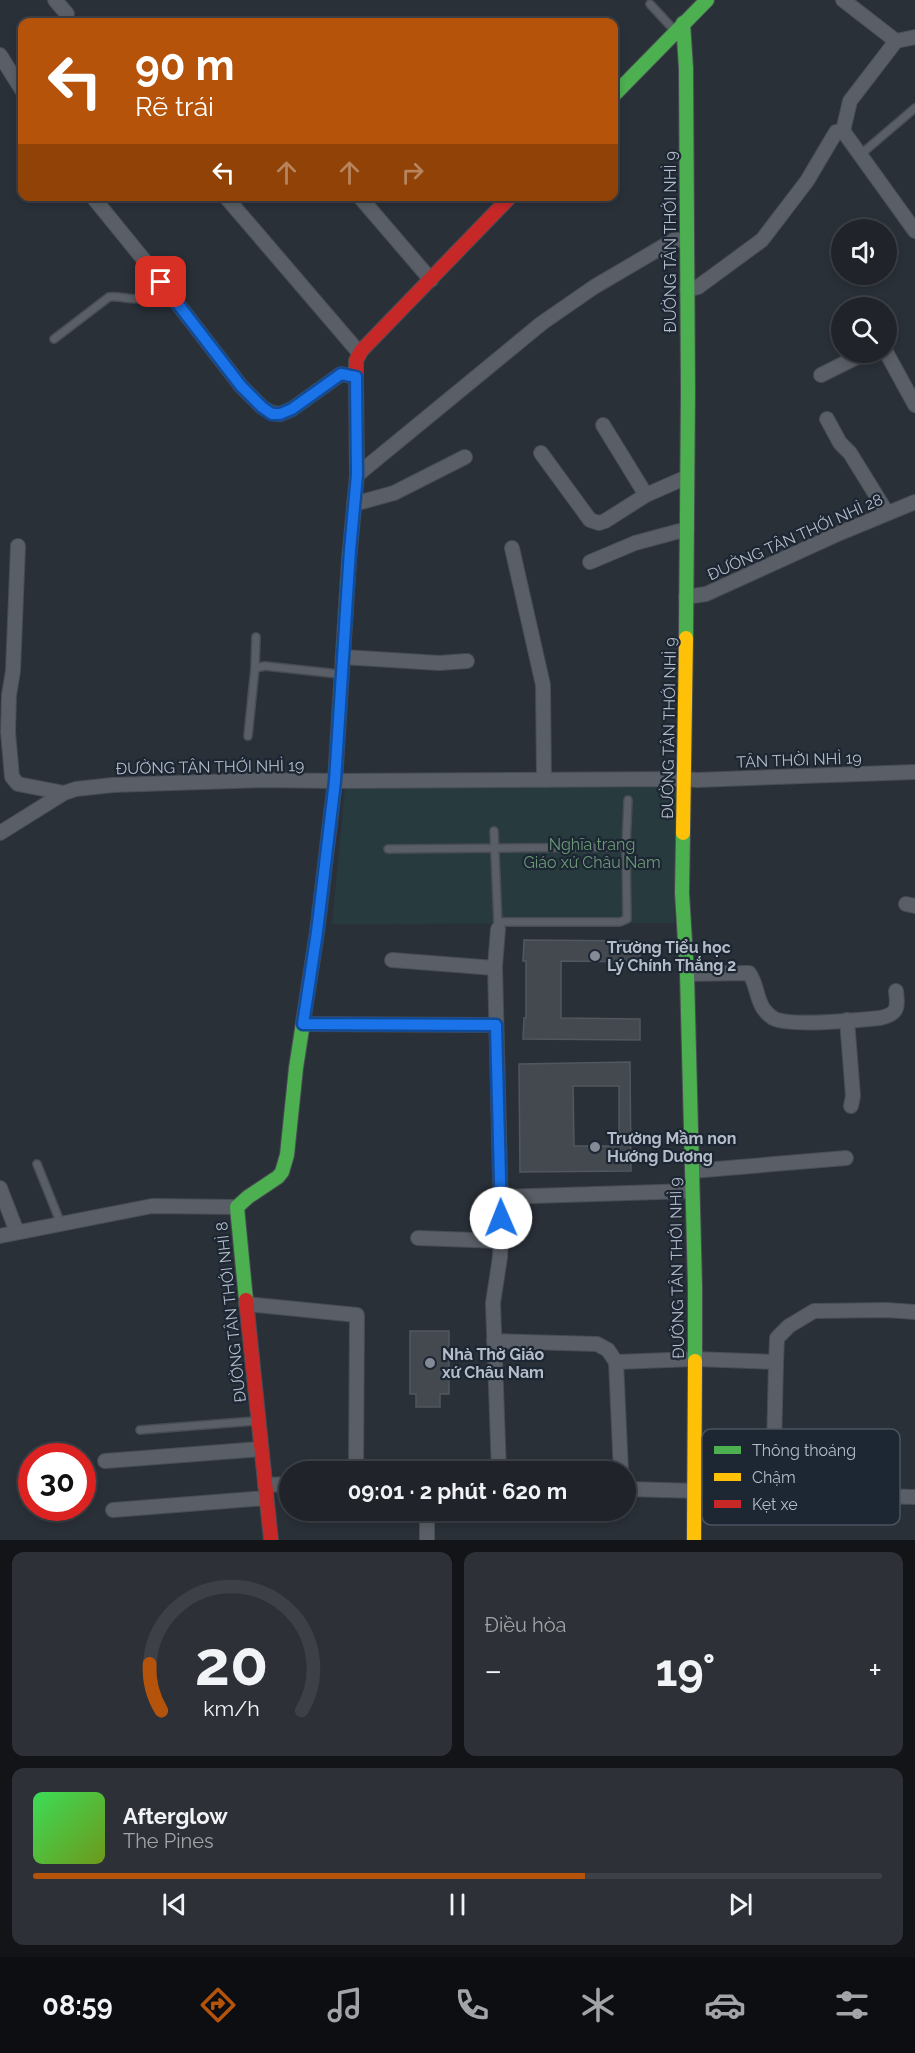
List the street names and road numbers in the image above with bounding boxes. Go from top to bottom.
street label: ĐƯỜNG TÂN THỚI NHÌ 9 [660,151,680,333]
street label: ĐƯỜNG TÂN THỚI NHÌ 28 [704,489,886,584]
street label: ĐƯỜNG TÂN THỚI NHÌ 9 [657,637,680,819]
street label: TÂN THỜI NHÌ 19 [736,747,862,772]
street label: ĐƯỜNG TÂN THỚI NHÌ 19 [116,755,304,778]
street label: ĐƯỜNG TÂN THỚI NHÌ 9 [665,1177,688,1359]
street label: ĐƯỜNG TÂN THỚI NHÌ 8 [211,1221,250,1404]

